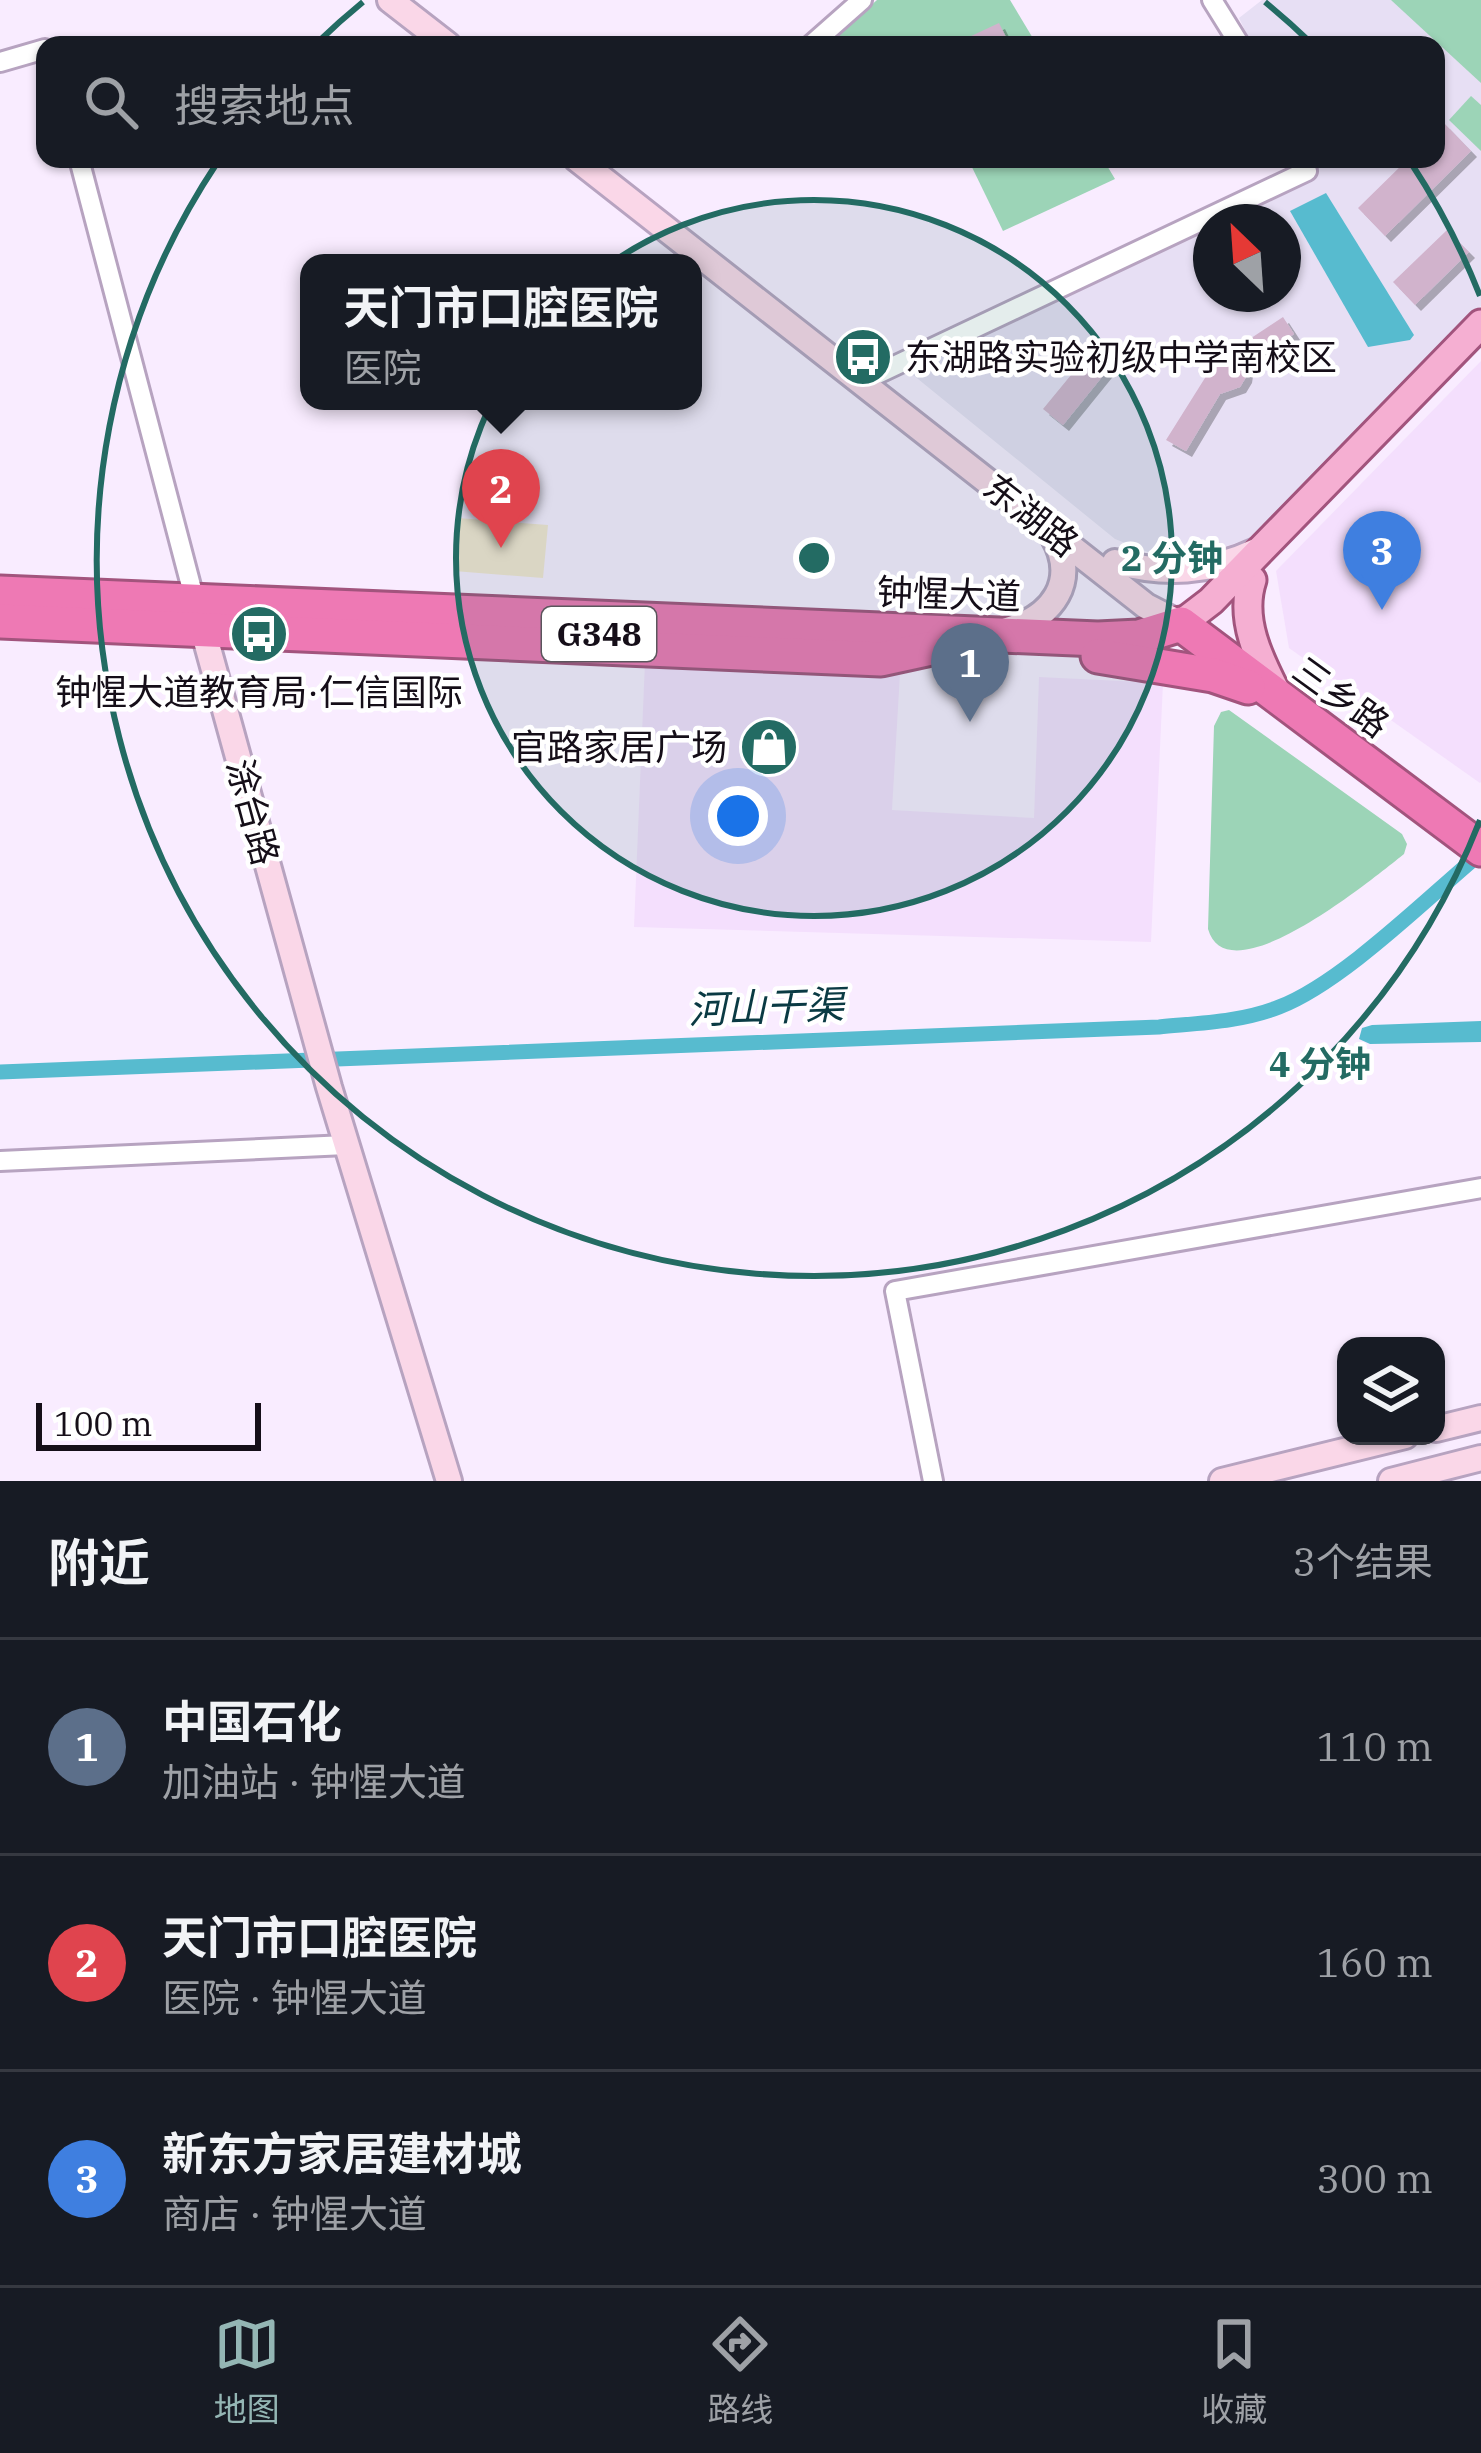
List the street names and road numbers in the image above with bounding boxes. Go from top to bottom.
street label: 东湖路 [974,463,1088,566]
street label: 钟惺大道 [876,568,1022,619]
road number: G348 [542,607,656,661]
street label: 三乡路 [1284,646,1399,747]
street label: 涂台路 [217,754,290,870]

